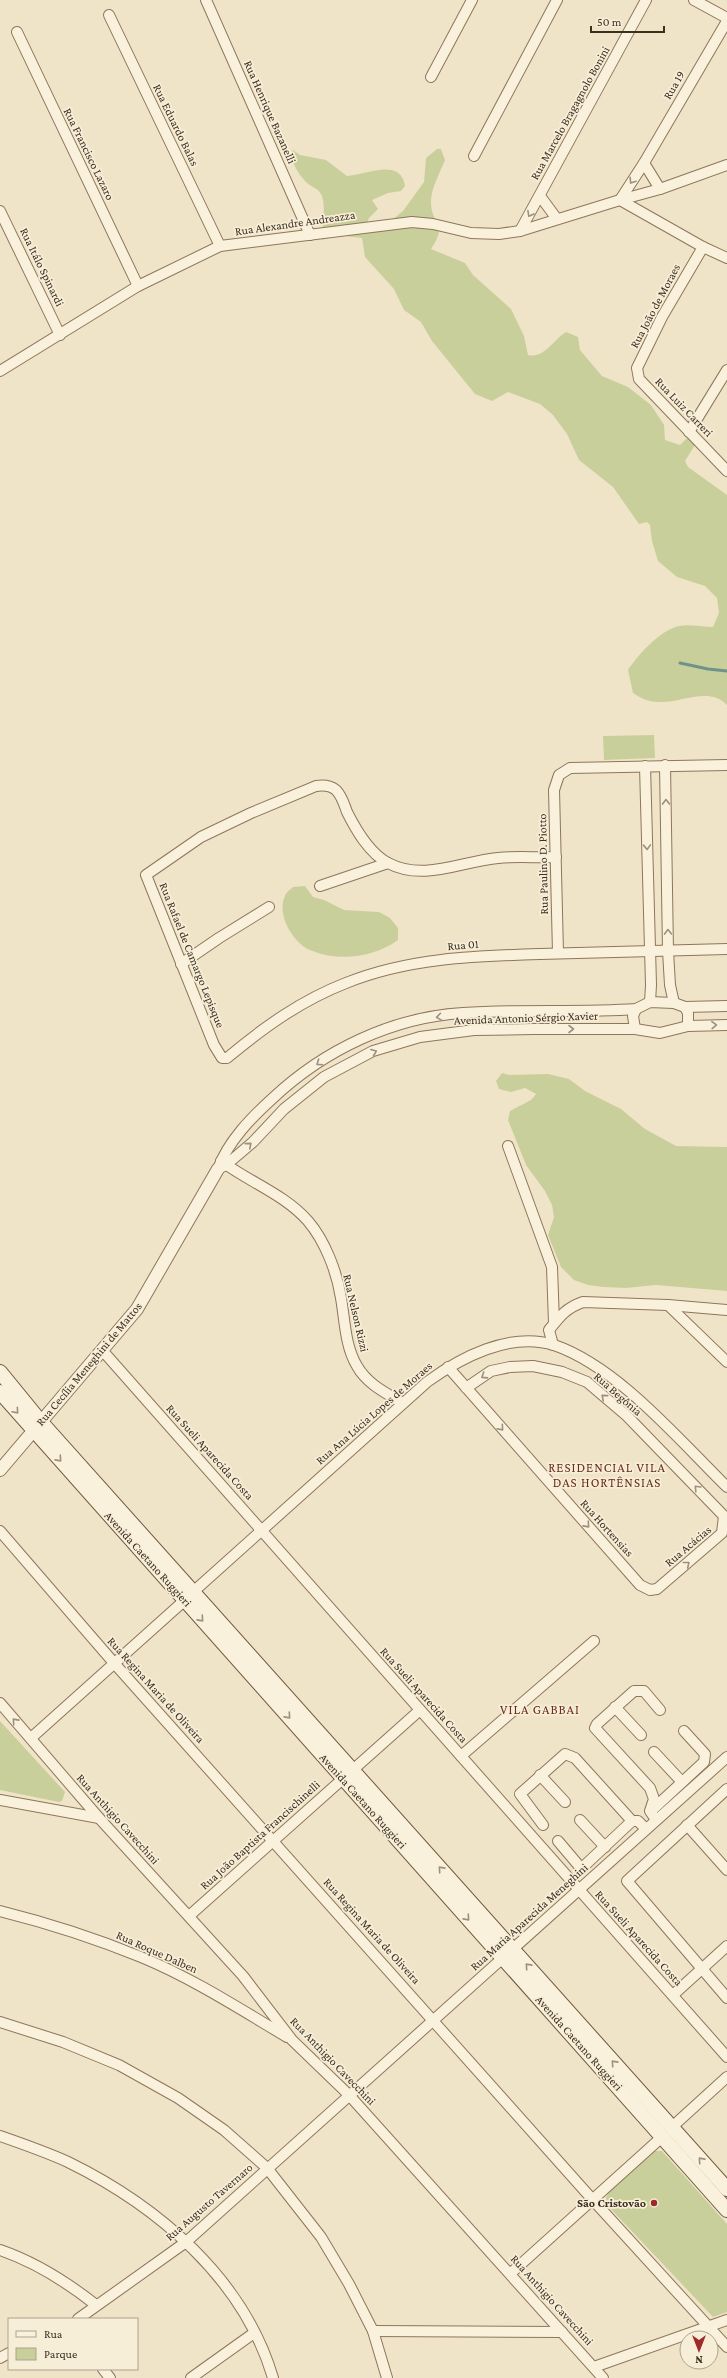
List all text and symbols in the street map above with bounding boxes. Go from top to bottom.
scale bar [591,8,664,34]
text: 50 m [597,15,622,29]
street label: Rua Marcelo Bragagnolo Bonini [527,44,613,182]
street label: Rua Henrique Bazanelli [241,58,299,166]
street label: Rua 19 [660,68,688,102]
street label: Rua Eduardo Balas [150,82,202,169]
street label: Rua Francisco Lazaro [61,106,117,202]
one-way arrow [629,177,637,184]
street label: Rua Alexandre Andreazza [234,208,356,238]
one-way arrow [527,210,535,217]
street label: Rua Itálo Spinardi [17,225,67,309]
street label: Rua João de Moraes [627,261,683,350]
street label: Rua Luiz Carreri [652,374,716,440]
one-way arrow [662,799,670,805]
street label: Rua Paulino D. Piotto [535,813,551,915]
one-way arrow [643,844,651,850]
street label: Rua Rafael de Camargo Lepisque [156,880,228,1030]
one-way arrow [664,929,672,935]
street label: Rua 01 [447,937,479,953]
street label: Avenida Antonio Sérgio Xavier [454,1008,599,1028]
one-way arrow [436,1012,442,1021]
one-way arrow [711,1021,717,1030]
one-way arrow [568,1025,574,1033]
one-way arrow [370,1048,377,1056]
one-way arrow [316,1058,323,1066]
one-way arrow [244,1143,251,1150]
street label: Rua Nelson Rizzi [340,1273,372,1353]
street label: Rua Cecília Meneghini de Mattos [33,1299,145,1429]
street label: Rua Ana Lúcia Lopes de Moraes [313,1358,435,1467]
street label: Rua Begônia [591,1369,645,1419]
one-way arrow [481,1371,488,1379]
one-way arrow [602,1395,609,1402]
street label: Rua Sueli Aparecida Costa [163,1401,257,1503]
one-way arrow [12,1406,19,1413]
one-way arrow [496,1423,503,1431]
one-way arrow [54,1454,62,1462]
district label: RESIDENCIAL VILA DAS HORTÊNSIAS [548,1460,666,1490]
one-way arrow [694,1485,701,1493]
street label: Rua Hortensias [578,1496,637,1560]
street label: Avenida Caetano Ruggieri [102,1509,194,1609]
one-way arrow [582,1521,589,1528]
street label: Rua Acácias [662,1522,714,1569]
one-way arrow [682,1562,689,1569]
one-way arrow [196,1614,204,1622]
street label: Rua Regina Maria de Oliveira [105,1634,208,1746]
street label: Rua Sueli Aparecida Costa [377,1644,471,1746]
district label: VILA GABBAI [500,1702,580,1717]
one-way arrow [283,1711,290,1719]
one-way arrow [13,1718,20,1725]
street label: Avenida Caetano Ruggieri [317,1751,409,1851]
street label: Rua Anthigio Cavecchini [74,1771,162,1867]
street label: Rua João Baptista Francischinelli [197,1778,323,1892]
street label: Rua Maria Aparecida Meneghini [467,1860,591,1974]
one-way arrow [438,1866,446,1874]
street label: Rua Regina Maria de Oliveira [321,1875,424,1987]
street label: Rua Sueli Aparecida Costa [592,1887,686,1989]
one-way arrow [462,1913,470,1921]
street label: Rua Roque Dalben [114,1928,200,1976]
one-way arrow [525,1963,532,1971]
street label: Avenida Caetano Ruggieri [533,1993,625,2093]
street label: Rua Anthigio Cavecchini [287,2014,379,2108]
one-way arrow [612,2060,619,2068]
one-way arrow [698,2157,706,2165]
street label: Rua Augusto Tavernaro [162,2160,256,2244]
place label: São Cristovão [577,2196,646,2210]
marker: São Cristovão [649,2198,659,2208]
street label: Rua Anthigio Cavecchini [508,2252,596,2348]
legend [8,2318,138,2370]
text: Rua [44,2327,63,2341]
north arrow [679,2330,719,2370]
text: Parque [44,2347,77,2361]
text: N [695,2354,703,2366]

